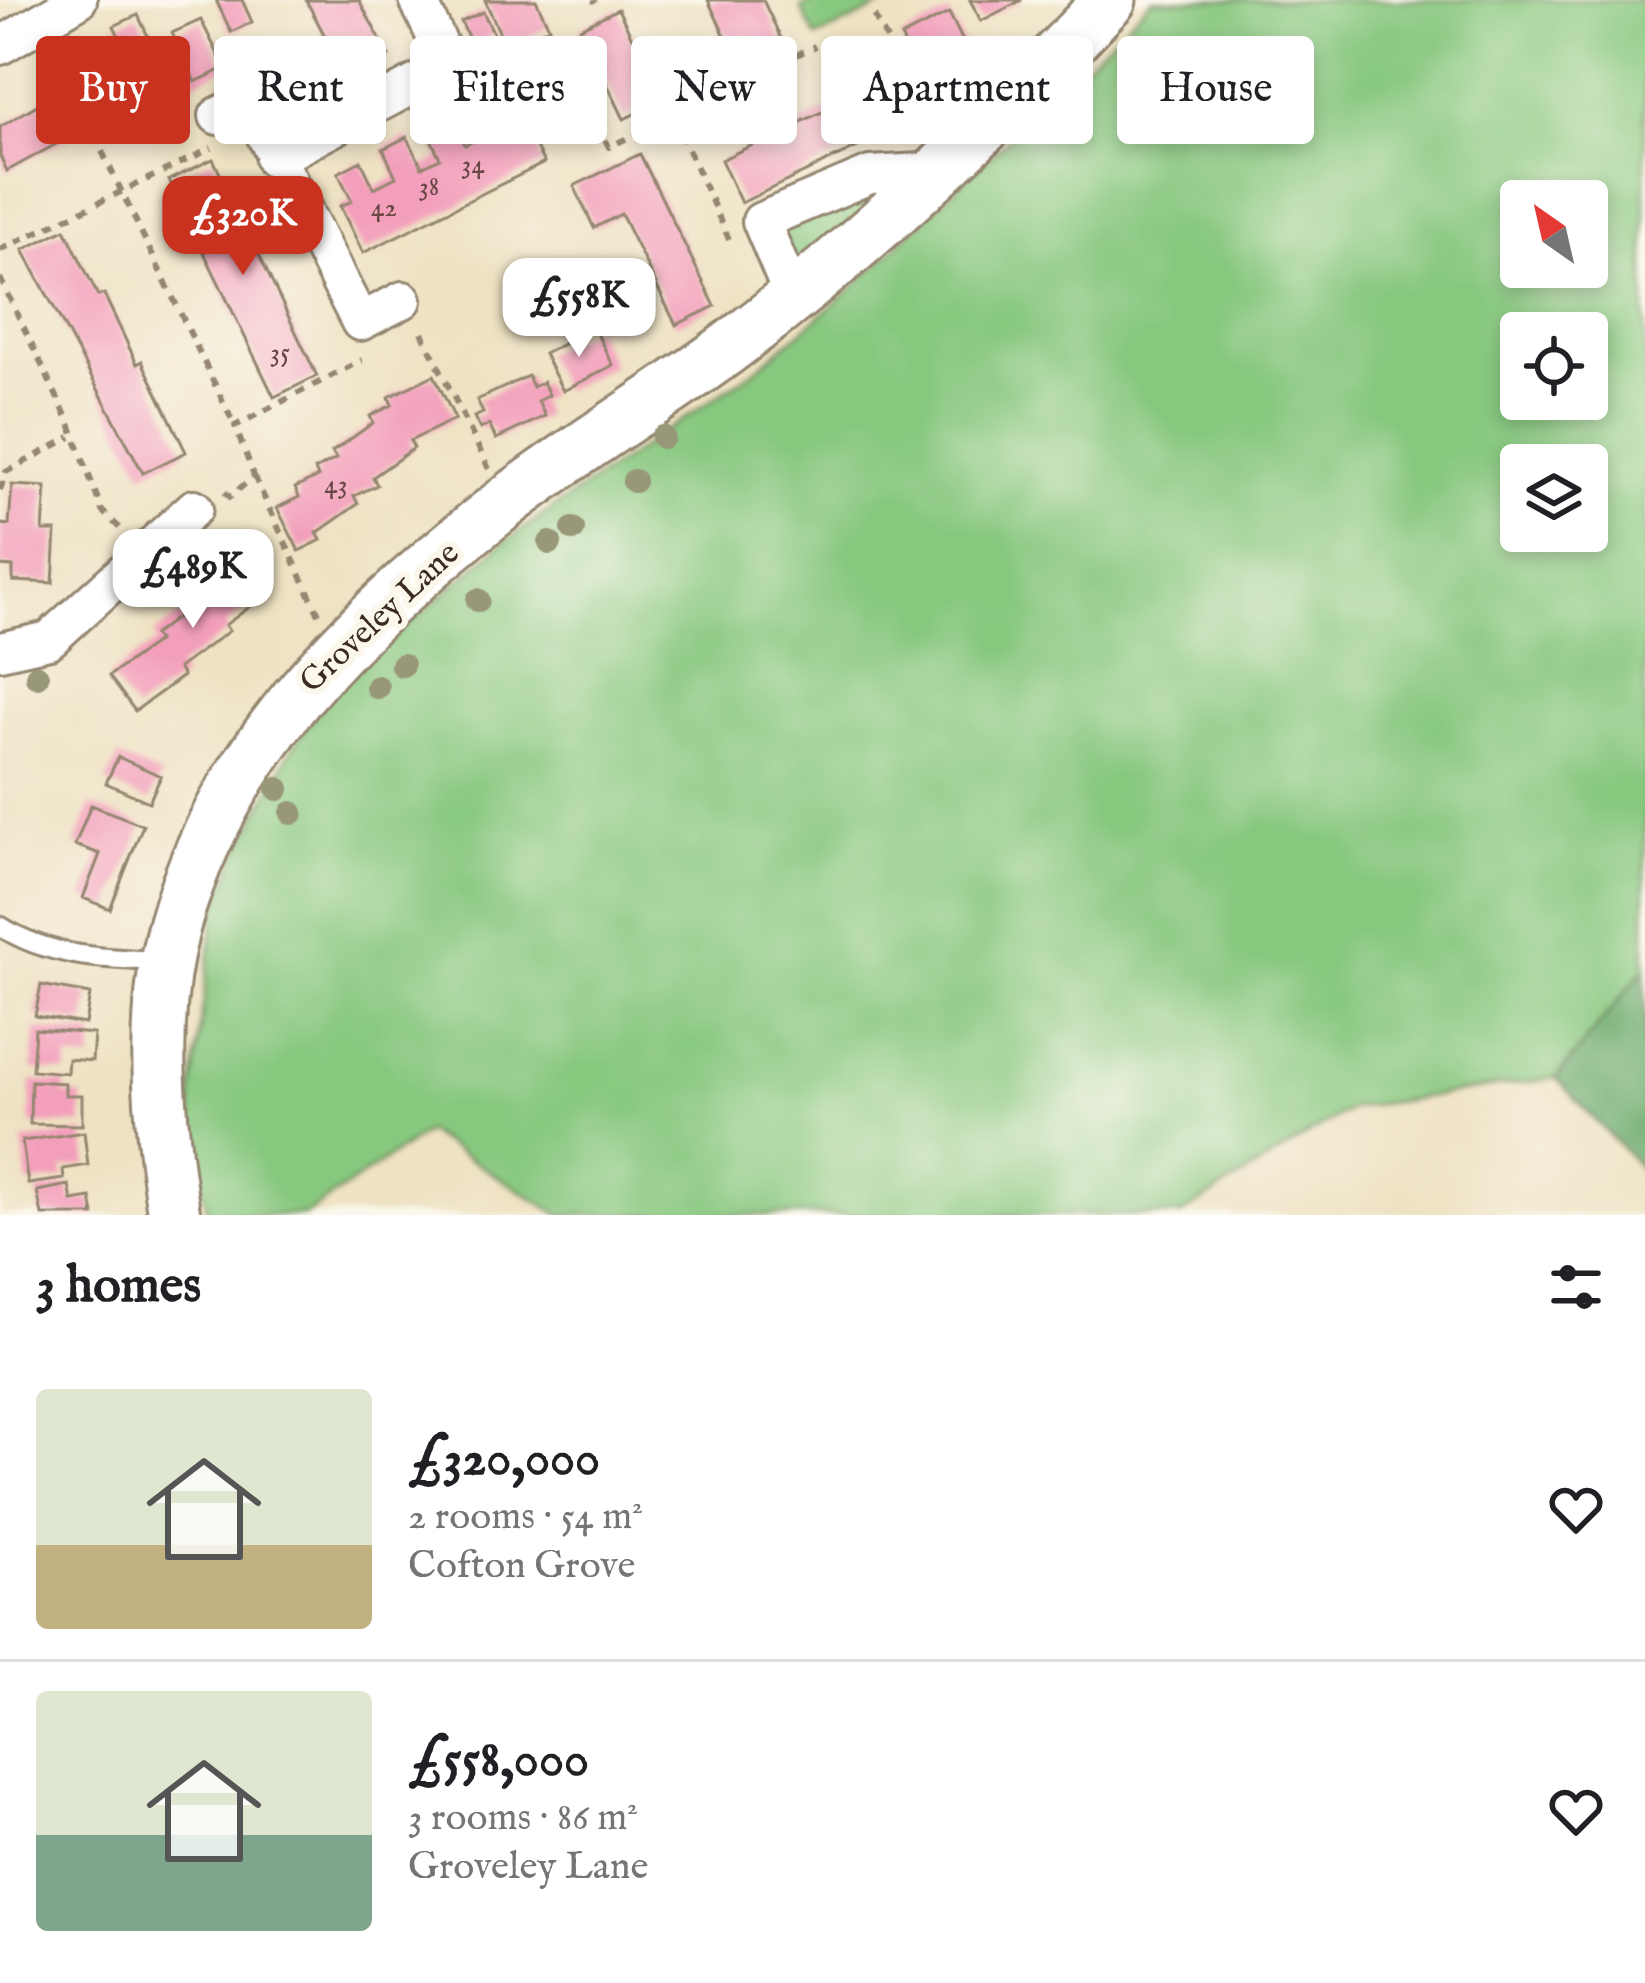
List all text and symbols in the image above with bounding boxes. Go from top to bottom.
chip: Buy [36,36,190,144]
chip: Rent [214,36,386,144]
chip: Filters [410,36,607,144]
chip: New [631,36,797,144]
chip: Apartment [821,36,1093,144]
chip: House [1117,36,1314,144]
house number: 34 [461,149,485,183]
house number: 38 [419,171,439,205]
pin: £320K [159,176,327,278]
north arrow [1500,180,1608,288]
map controls [1500,180,1608,552]
text: £320K [189,190,297,239]
house number: 42 [371,192,397,226]
pin: £558K [495,258,663,360]
text: £558K [530,272,628,321]
button: locate [1500,312,1608,420]
house number: 35 [270,337,290,371]
button: layers [1500,444,1608,552]
house number: 43 [324,469,348,503]
pin: £489K [109,529,277,631]
street label: Groveley Lane [291,533,469,703]
text: £489K [140,543,246,592]
icon: filters [1543,1254,1609,1320]
text: 3 homes [36,1255,201,1320]
text: £320,000 [408,1428,600,1493]
icon: home [132,1437,276,1581]
icon: heart [1543,1476,1609,1542]
text: 2 rooms · 54 m² [408,1493,643,1542]
text: Cofton Grove [408,1542,635,1591]
text: £558,000 [408,1729,589,1794]
icon: home [132,1739,276,1883]
icon: heart [1543,1778,1609,1844]
text: 3 rooms · 86 m² [408,1794,638,1843]
text: Groveley Lane [408,1843,648,1892]

